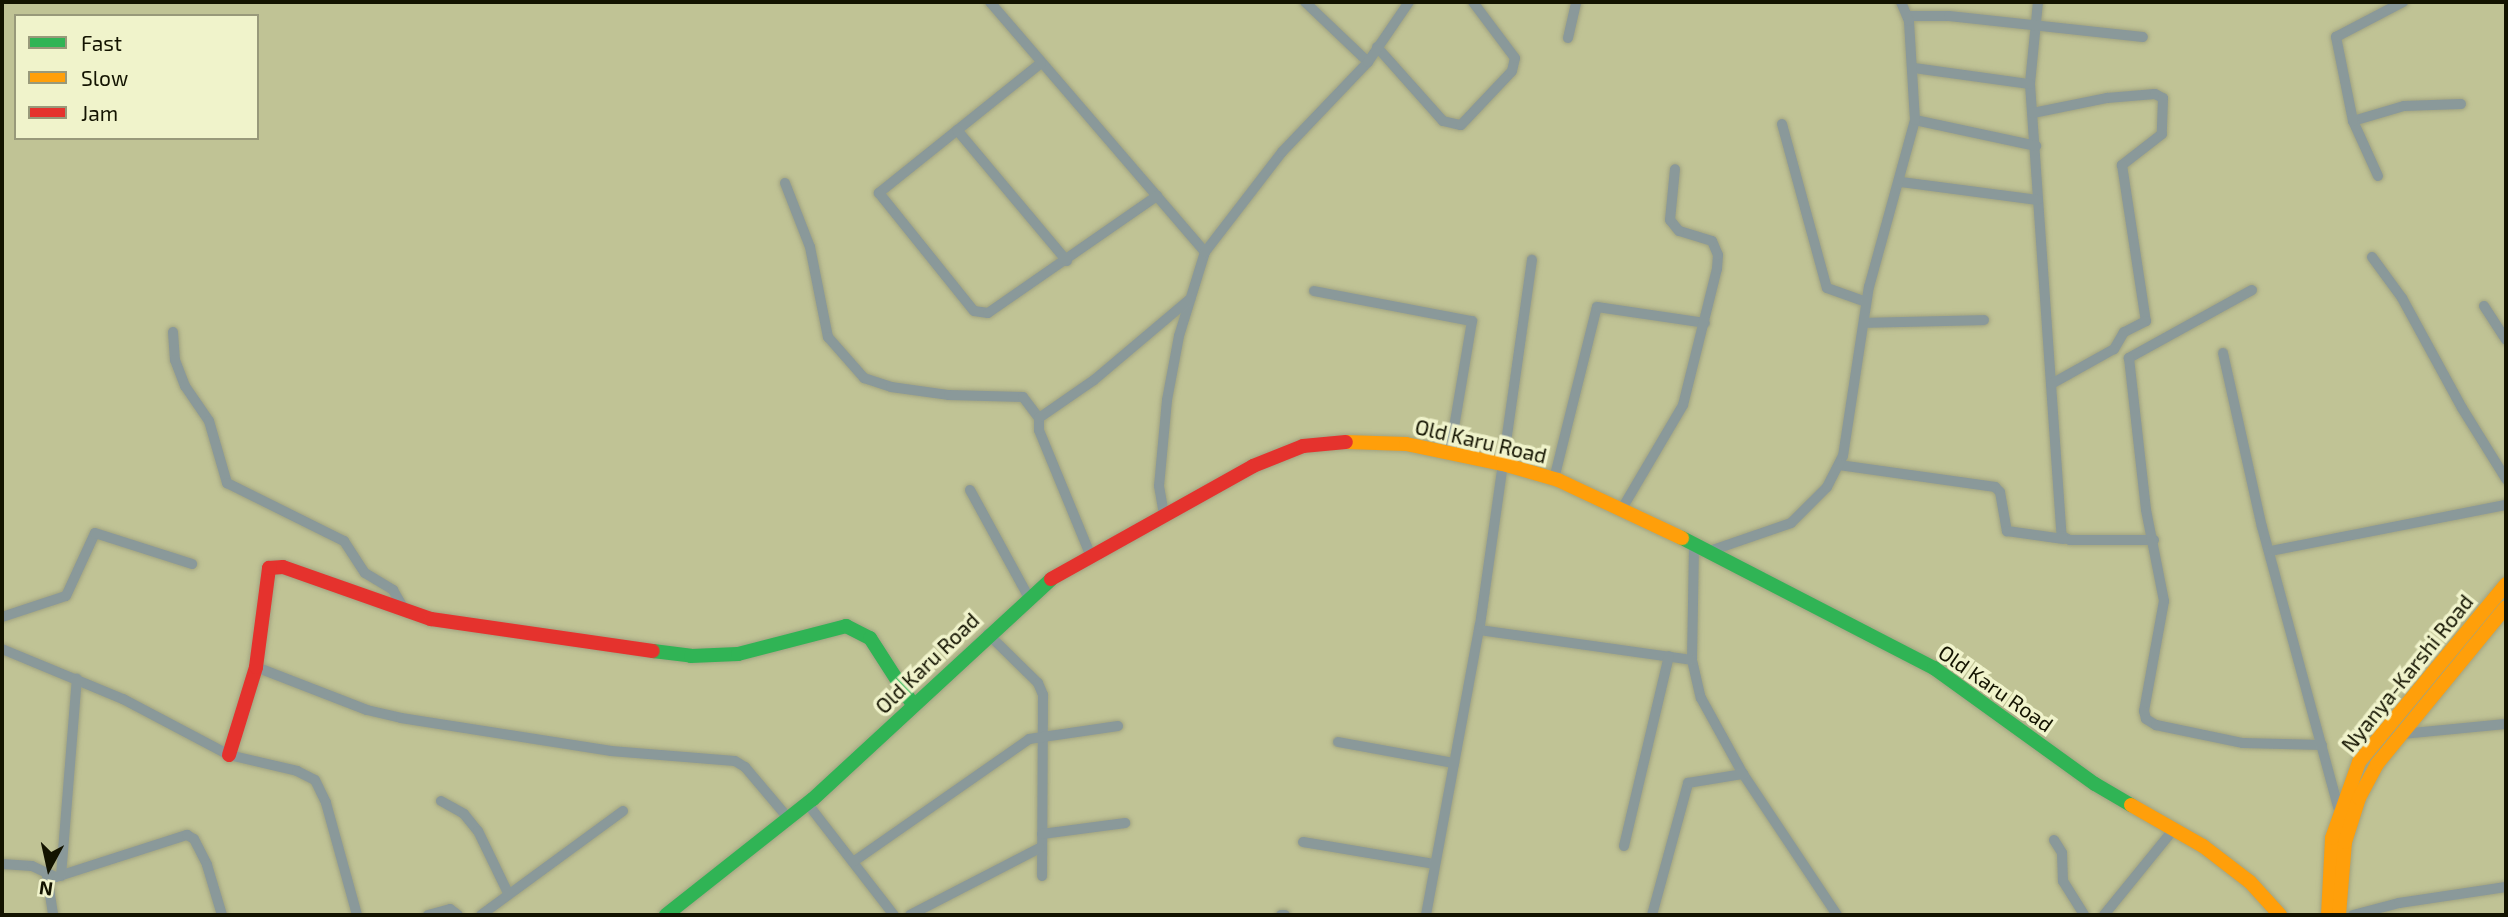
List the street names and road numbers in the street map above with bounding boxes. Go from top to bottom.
street label: Old Karu Road [1413,414,1549,468]
street label: Nyanya-Karshi Road [2336,589,2478,757]
street label: Old Karu Road [870,607,984,719]
street label: Old Karu Road [1934,639,2058,737]

